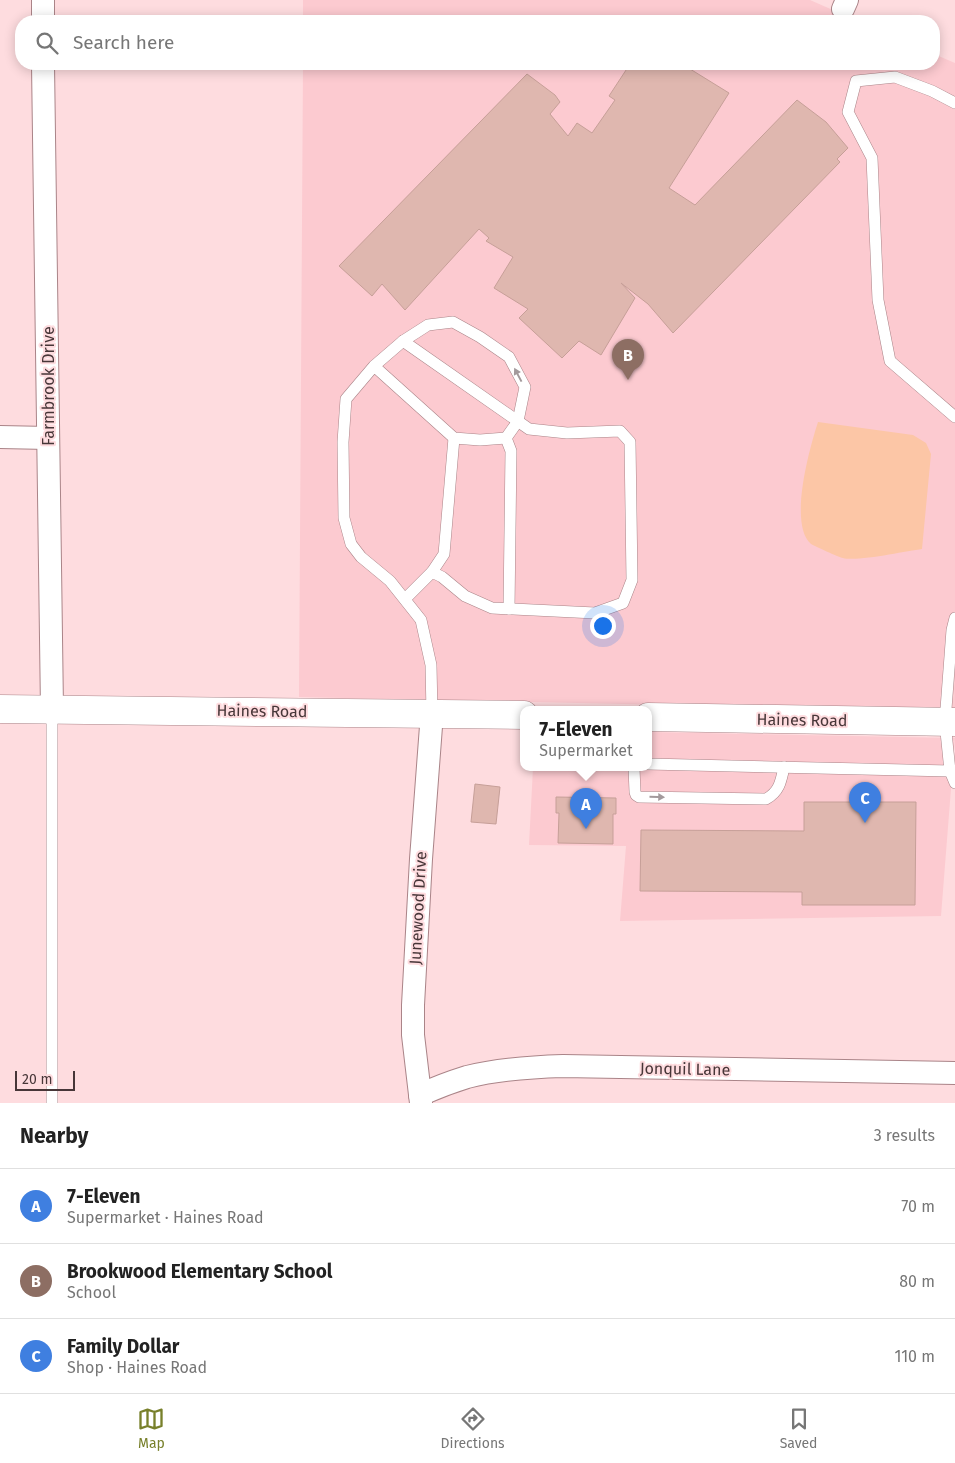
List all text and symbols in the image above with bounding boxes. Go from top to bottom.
search box [15,15,940,70]
icon: search [33,29,61,57]
text: Search here [73,31,174,54]
street label: Farmbrook Drive [39,326,58,446]
pin: B [612,339,644,380]
one-way arrow [514,367,522,382]
your location [590,613,616,639]
street label: Haines Road [216,701,308,721]
popup [520,706,652,771]
street label: Haines Road [756,710,848,730]
text: 7-Eleven [539,718,613,741]
text: Supermarket [539,741,633,760]
pin: C [849,782,881,823]
pin: A [570,788,602,829]
one-way arrow [649,793,665,801]
street label: Junewood Drive [406,851,430,965]
street label: Jonquil Lane [640,1059,730,1079]
scale bar [15,1068,75,1091]
text: 20 m [22,1071,52,1088]
text: Nearby [20,1123,88,1149]
text: 3 results [874,1126,935,1145]
text: 7-Eleven [67,1185,140,1208]
text: A [31,1197,41,1216]
text: 70 m [901,1197,935,1216]
text: Supermarket · Haines Road [67,1208,264,1227]
text: Brookwood Elementary School [67,1260,332,1283]
text: B [31,1272,41,1291]
text: 80 m [899,1272,935,1291]
text: School [67,1283,116,1302]
text: Family Dollar [67,1335,179,1358]
text: C [31,1347,41,1366]
text: 110 m [894,1347,935,1366]
text: Shop · Haines Road [67,1358,207,1377]
tab: Map [137,1405,165,1452]
tab: Directions [440,1405,505,1452]
tab: Saved [780,1405,818,1452]

